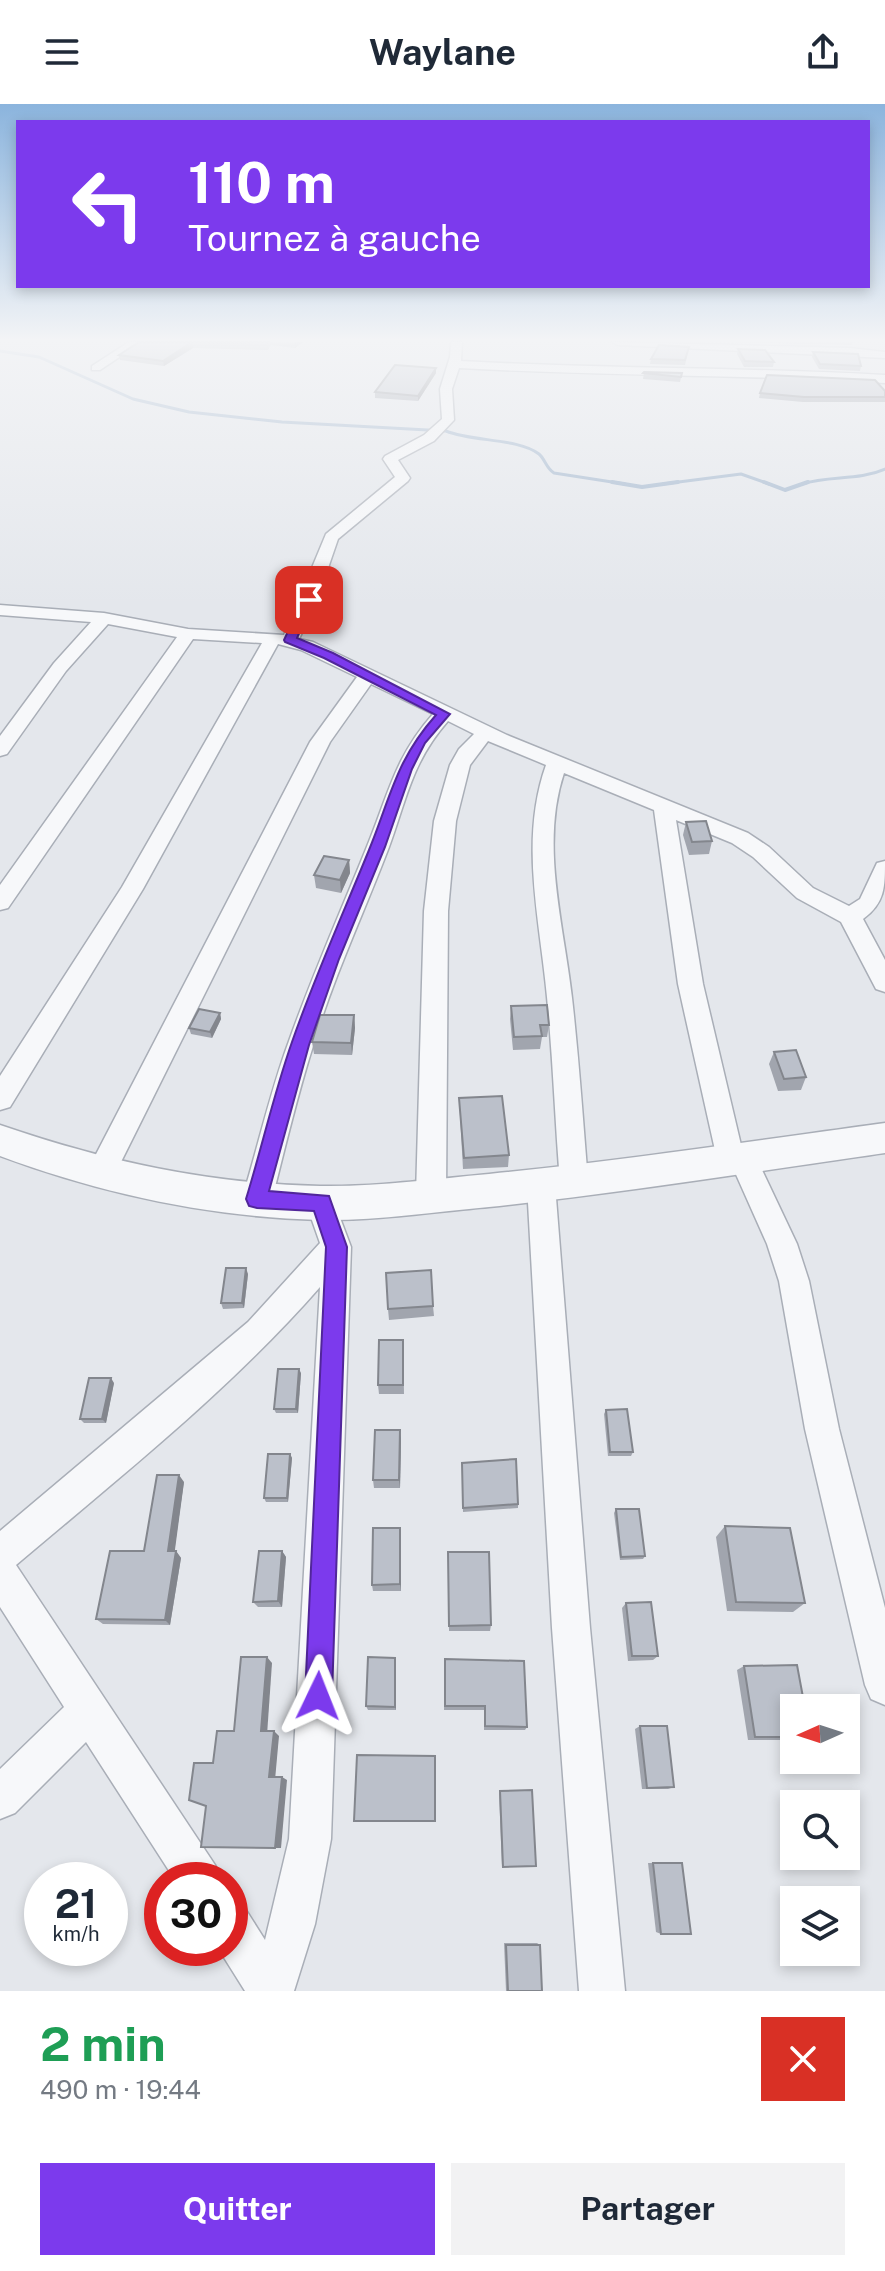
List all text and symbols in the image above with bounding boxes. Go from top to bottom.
icon: menu [40,30,84,74]
icon: share [801,30,845,74]
text: Waylane [369,31,516,73]
text: 110 m [188,150,335,216]
icon: left [56,152,160,256]
text: Tournez à gauche [188,217,481,259]
pin [275,566,343,634]
icon: arrive [287,578,331,622]
position arrow [276,1654,360,1738]
north arrow [780,1694,860,1774]
map controls [780,1694,860,1966]
button: search [780,1790,860,1870]
speed limit sign: 30 [144,1862,248,1966]
text: 21 [55,1880,97,1927]
button: layers [780,1886,860,1966]
text: km/h [52,1922,100,1946]
text: 2 min [40,2015,166,2072]
button: close [761,2017,845,2101]
text: 490 m · 19:44 [40,2074,201,2105]
button: Quitter [40,2163,435,2255]
button: Partager [451,2163,845,2255]

